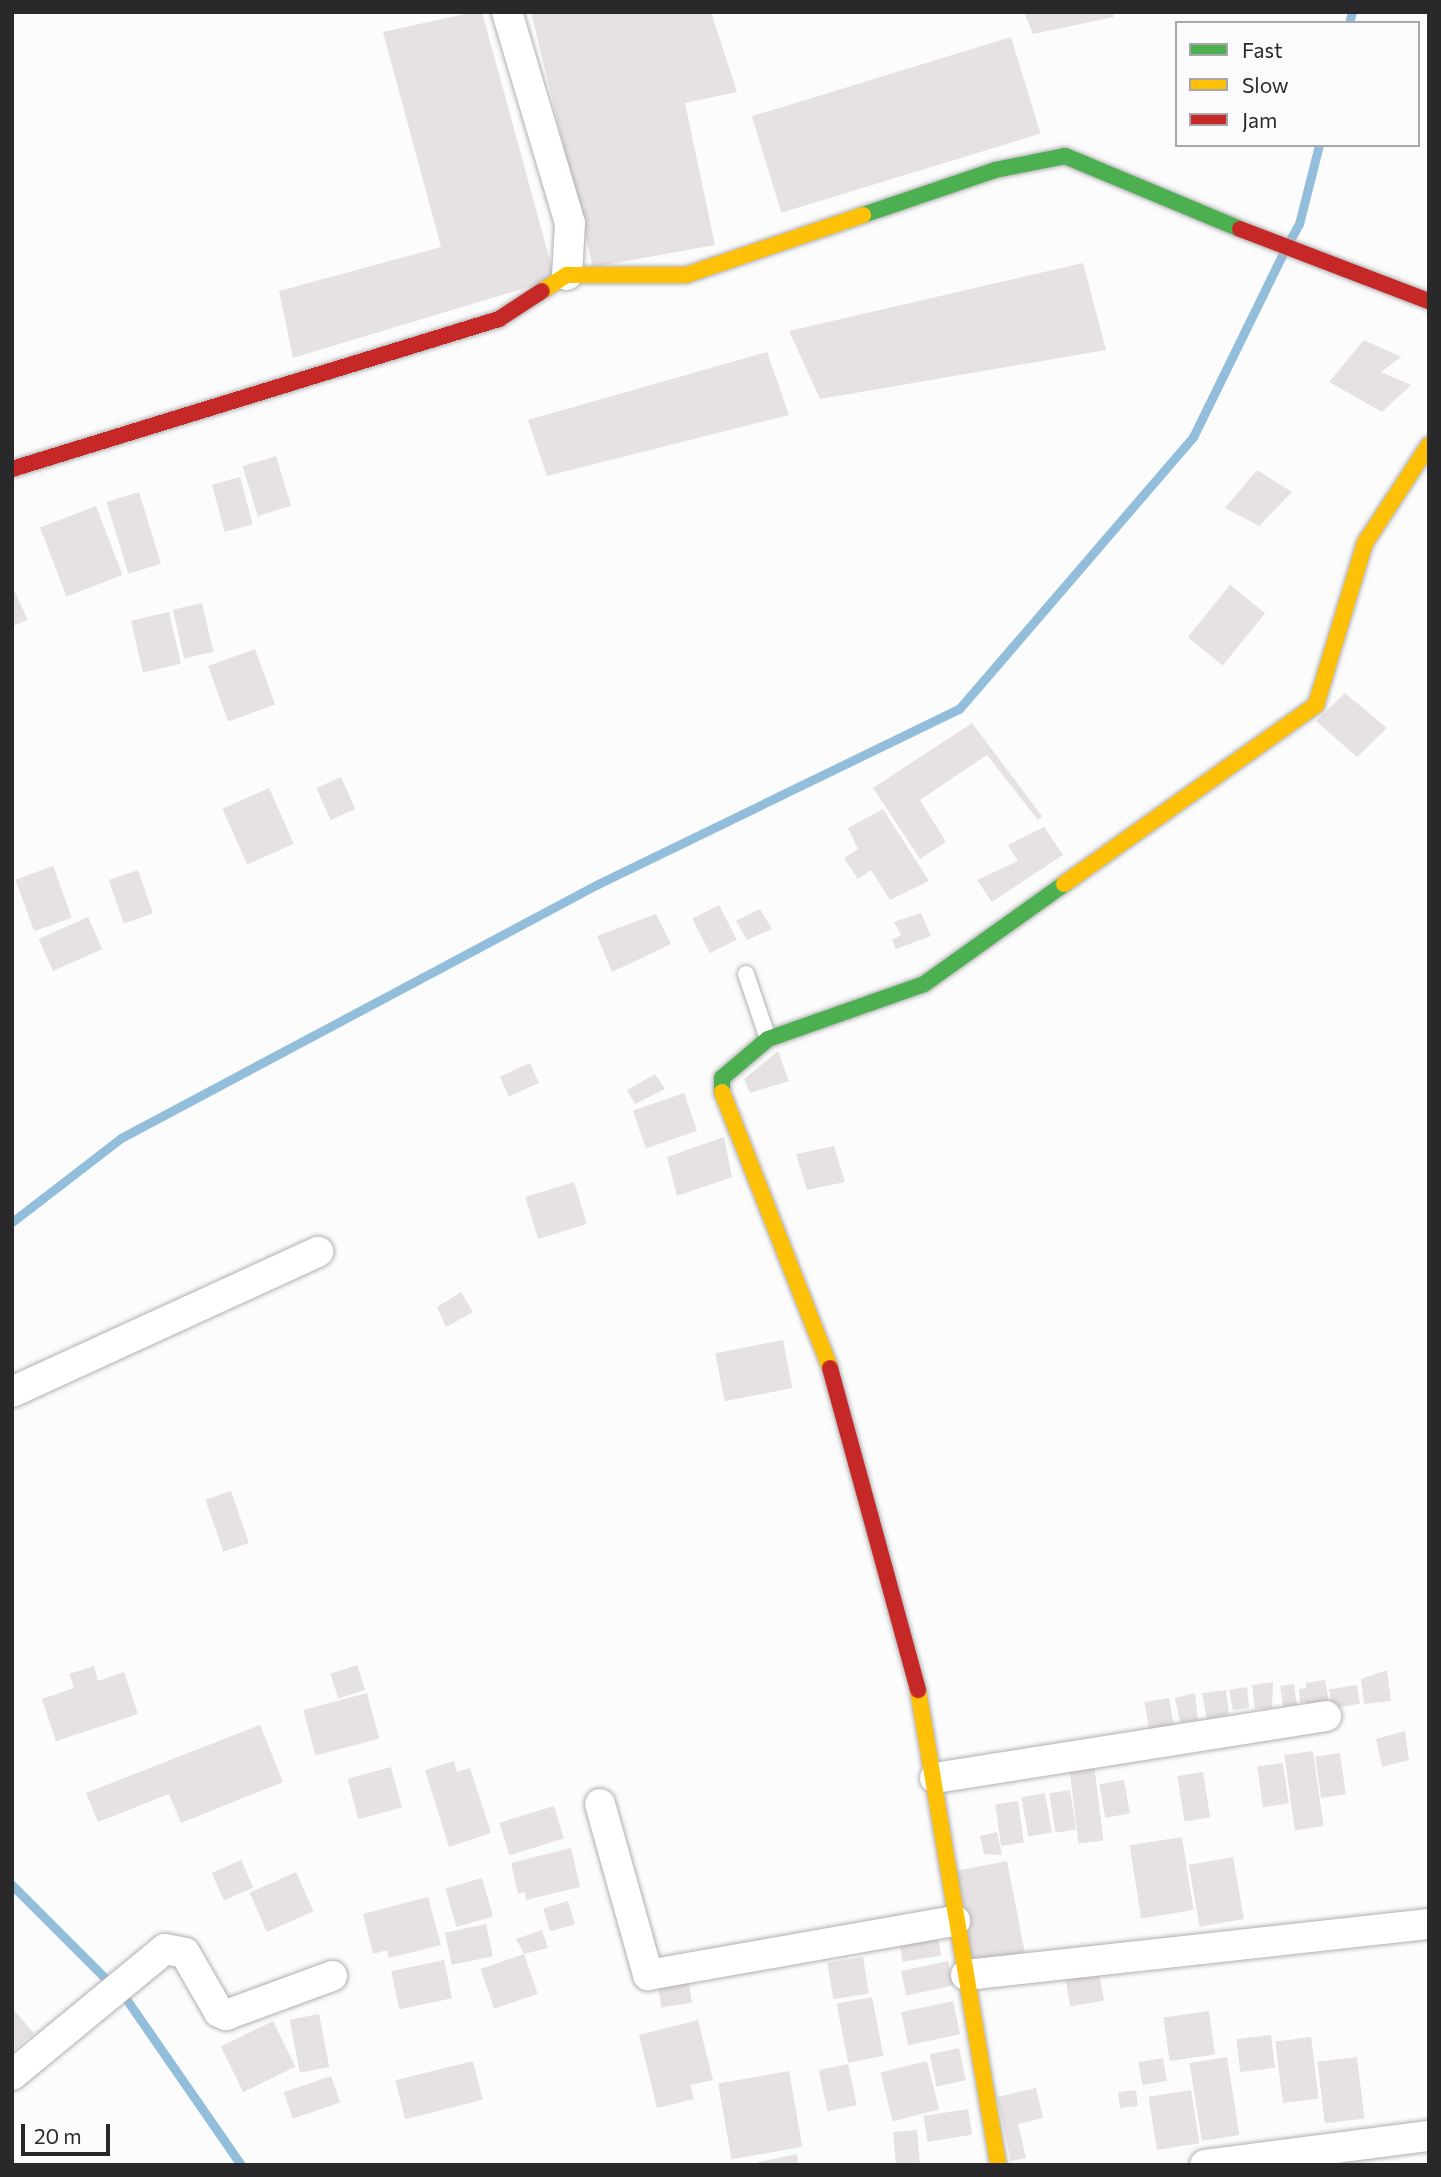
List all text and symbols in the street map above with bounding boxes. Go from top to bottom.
legend [1175,21,1420,147]
text: Fast [1242,37,1283,62]
text: Slow [1242,72,1289,97]
text: Jam [1242,107,1277,132]
scale bar [24,2110,114,2154]
text: 20 m [34,2123,82,2148]

